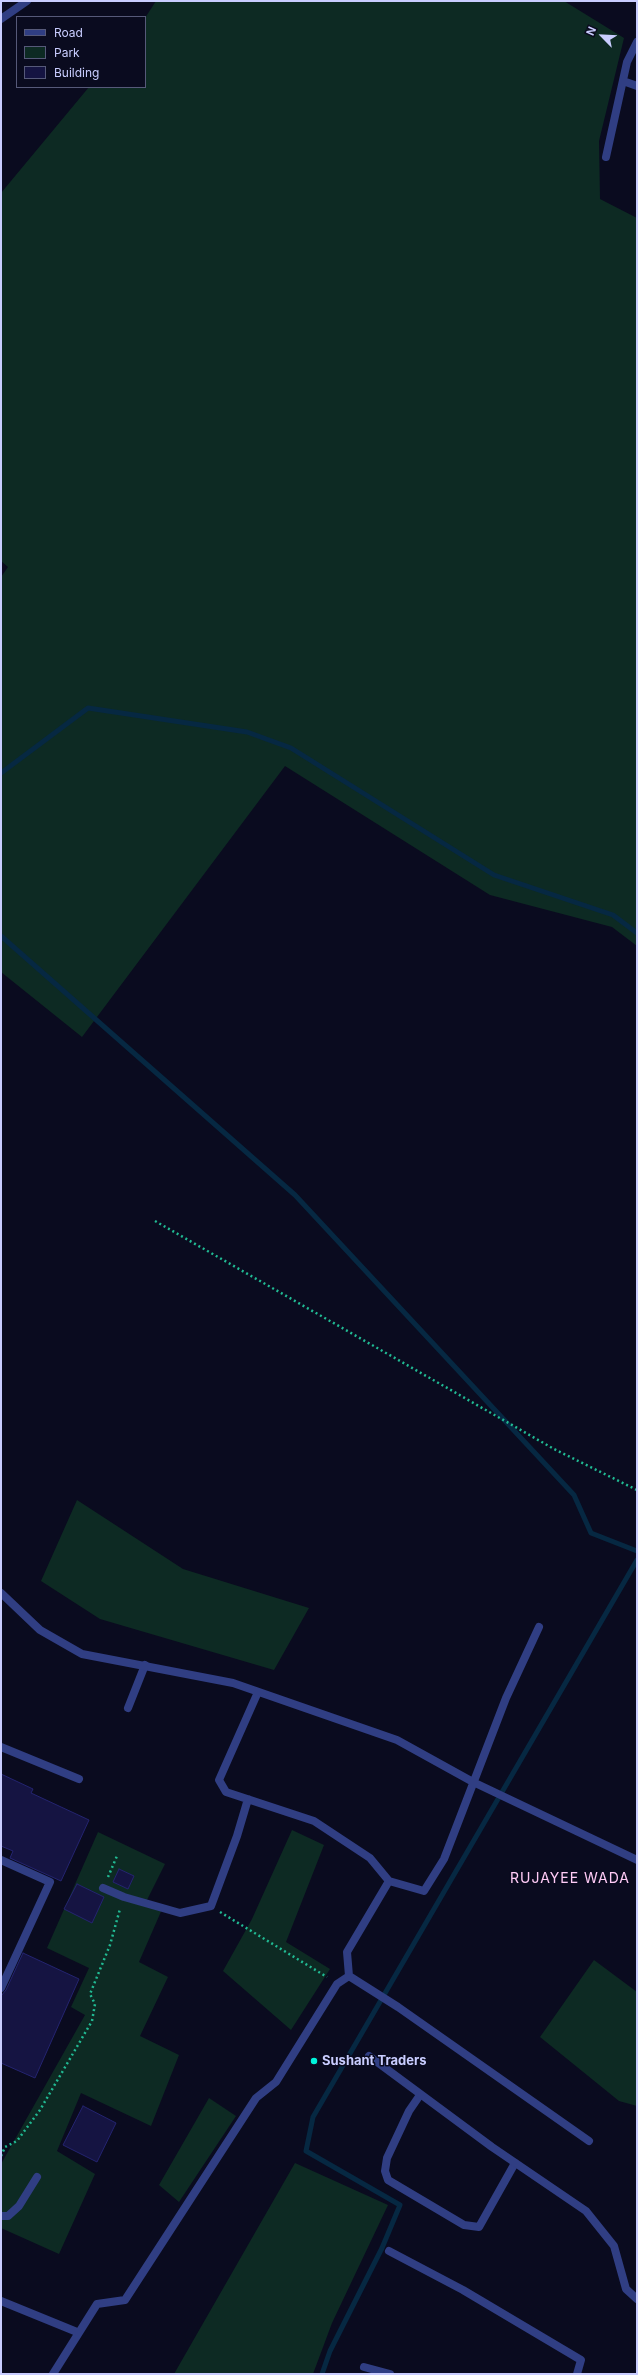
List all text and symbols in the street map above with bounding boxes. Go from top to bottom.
legend [16,16,146,88]
north arrow [582,16,622,56]
text: N [583,24,599,38]
text: Road [54,25,83,40]
text: Park [54,45,80,60]
text: Building [54,65,99,80]
district label: RUJAYEE WADA [510,1871,630,1887]
place label: Sushant Traders [322,2053,427,2069]
marker: Sushant Traders [309,2056,319,2066]

